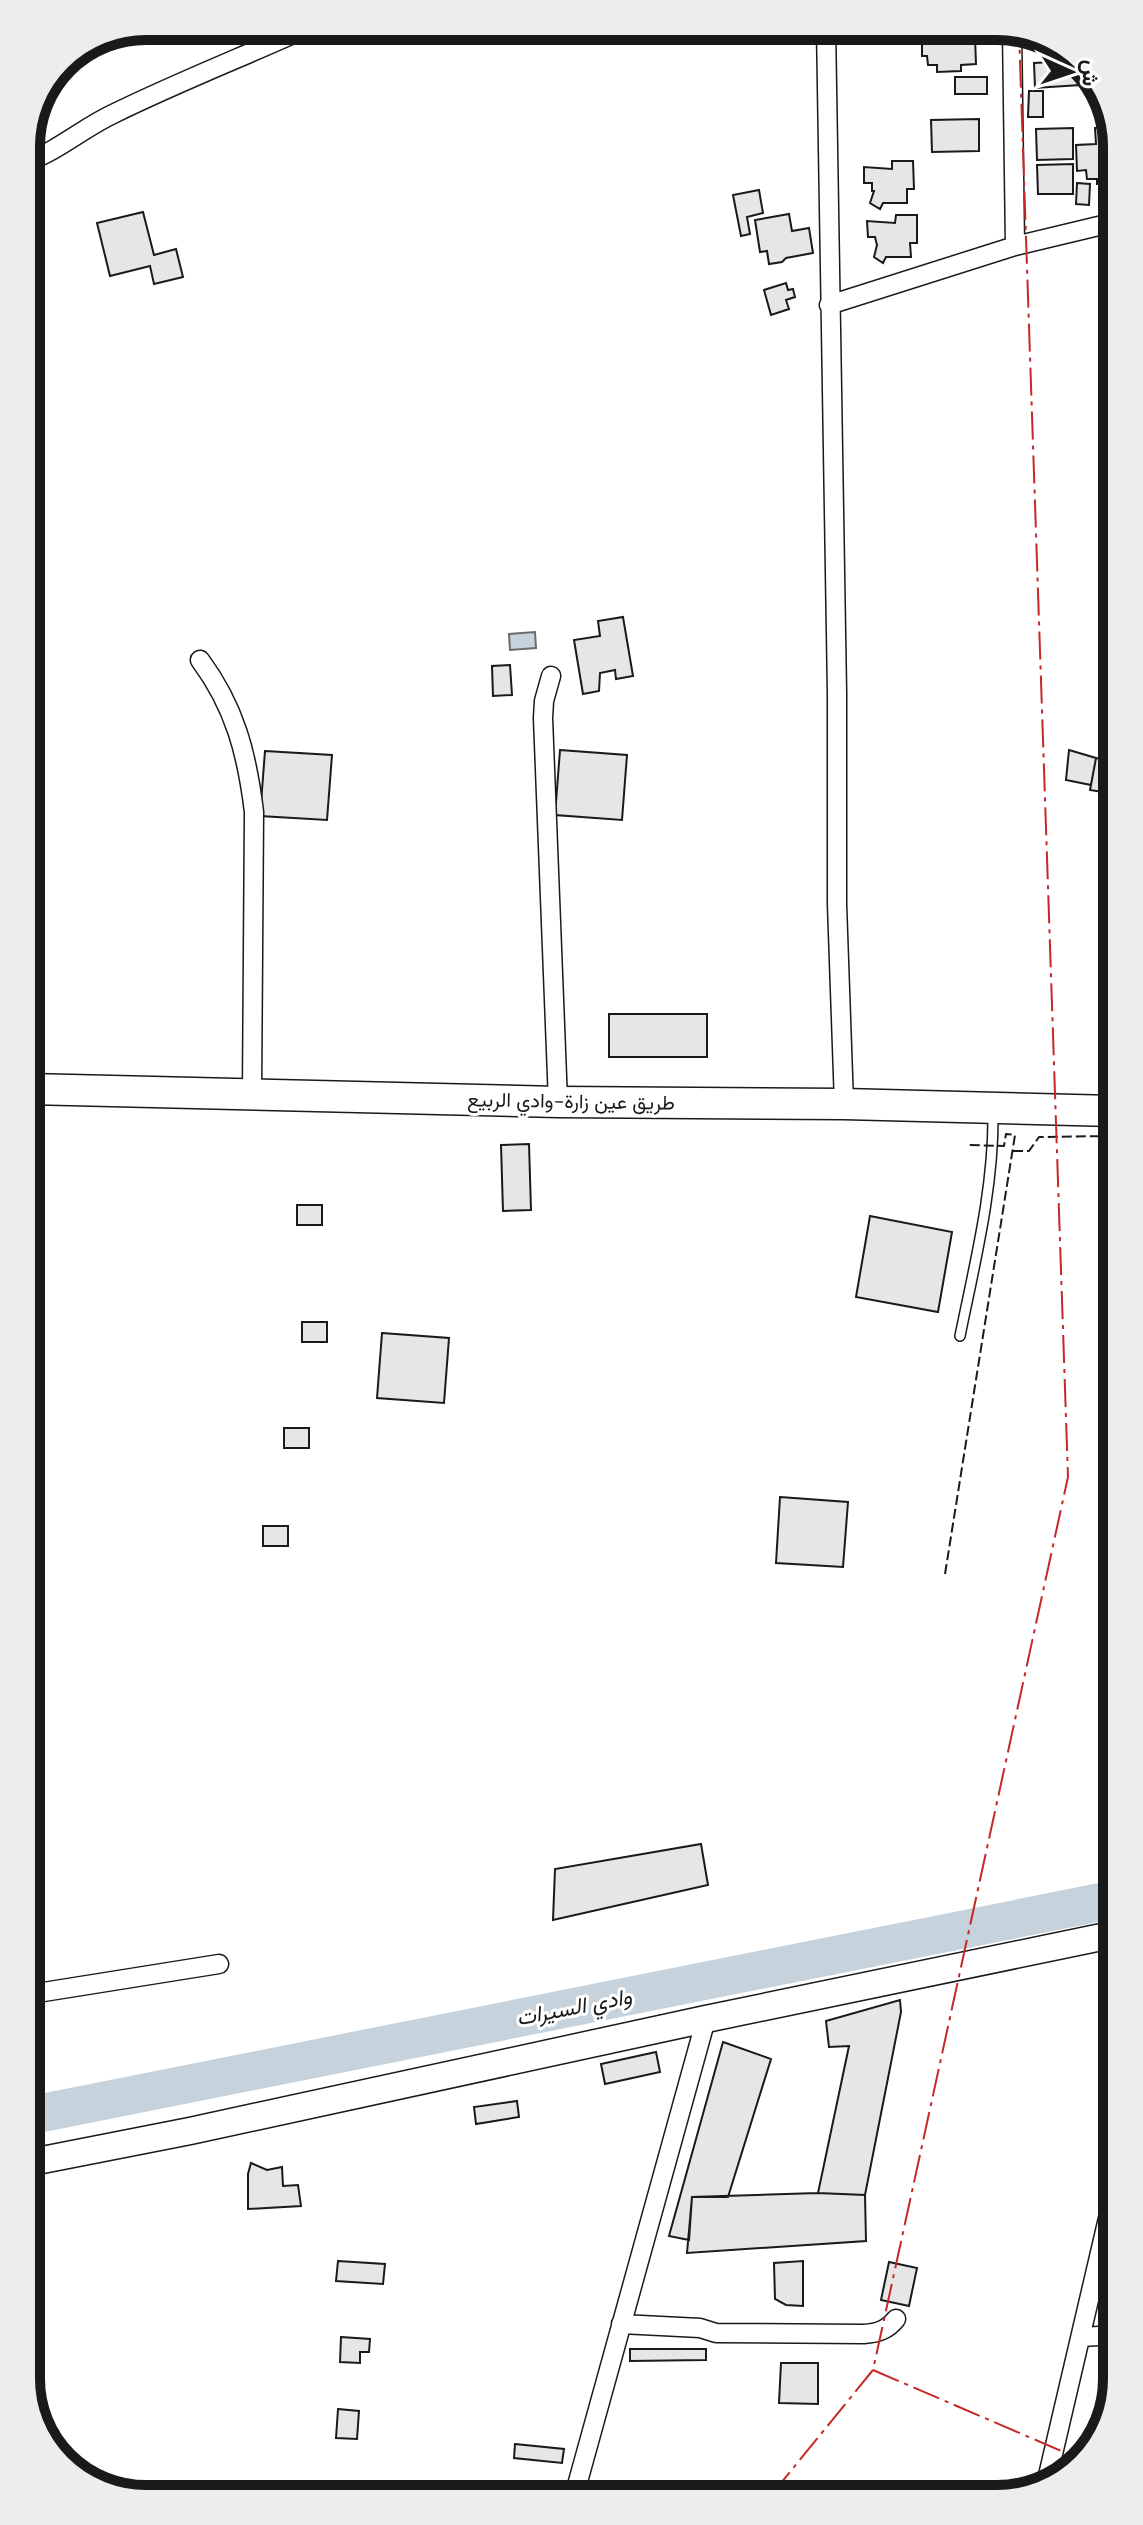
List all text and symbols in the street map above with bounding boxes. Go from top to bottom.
north arrow [1031,32,1111,112]
text: ش [1075,59,1106,87]
street label: طريق عين زارة-وادي الربيع [467,1086,675,1120]
water label: وادي السيرات [514,1982,635,2035]

